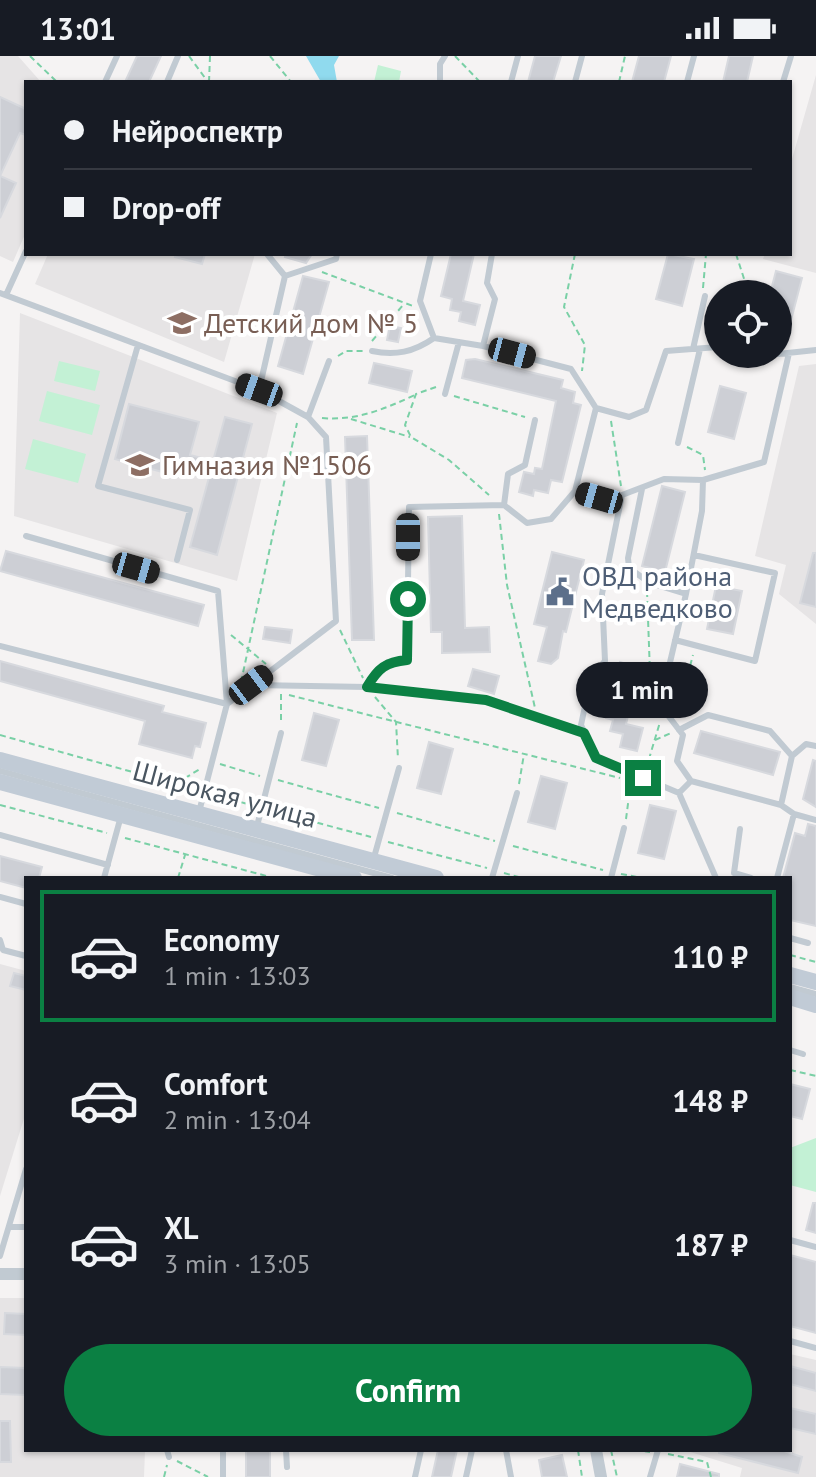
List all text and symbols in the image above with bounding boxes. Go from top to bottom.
text: 13:01 [40,9,116,48]
text: Нейроcпектр [112,111,283,150]
text: Drop-off [112,188,220,227]
map controls [704,280,792,368]
button: locate [704,280,792,368]
place label: Детский дом № 5 [204,304,418,341]
school or university icon: Детский дом № 5 [167,308,197,338]
car [486,335,538,371]
car [232,371,286,409]
place label: Гимназия №1506 [162,446,372,483]
school or university icon: Гимназия №1506 [125,450,155,480]
car [573,480,625,516]
car [396,513,420,561]
car [110,550,162,586]
place label: ОВД района Медведково [582,557,733,626]
public building icon: ОВД района Медведково [545,577,575,607]
route start [390,581,426,617]
car [225,661,277,709]
callout: 1 min [577,662,709,718]
text: 1 min [610,673,674,706]
street label: Широкая улица [129,751,321,836]
route end [625,760,661,796]
icon: car [68,920,140,992]
text: Economy [164,920,279,959]
text: 110 ₽ [672,937,748,976]
text: 1 min · 13:03 [164,959,311,992]
icon: car [68,1064,140,1136]
text: Comfort [164,1064,267,1103]
text: 148 ₽ [672,1081,748,1120]
text: 2 min · 13:04 [164,1103,311,1136]
icon: car [68,1208,140,1280]
text: XL [164,1208,198,1247]
text: 187 ₽ [674,1225,748,1264]
text: 3 min · 13:05 [164,1247,311,1280]
button: Confirm [64,1344,752,1436]

